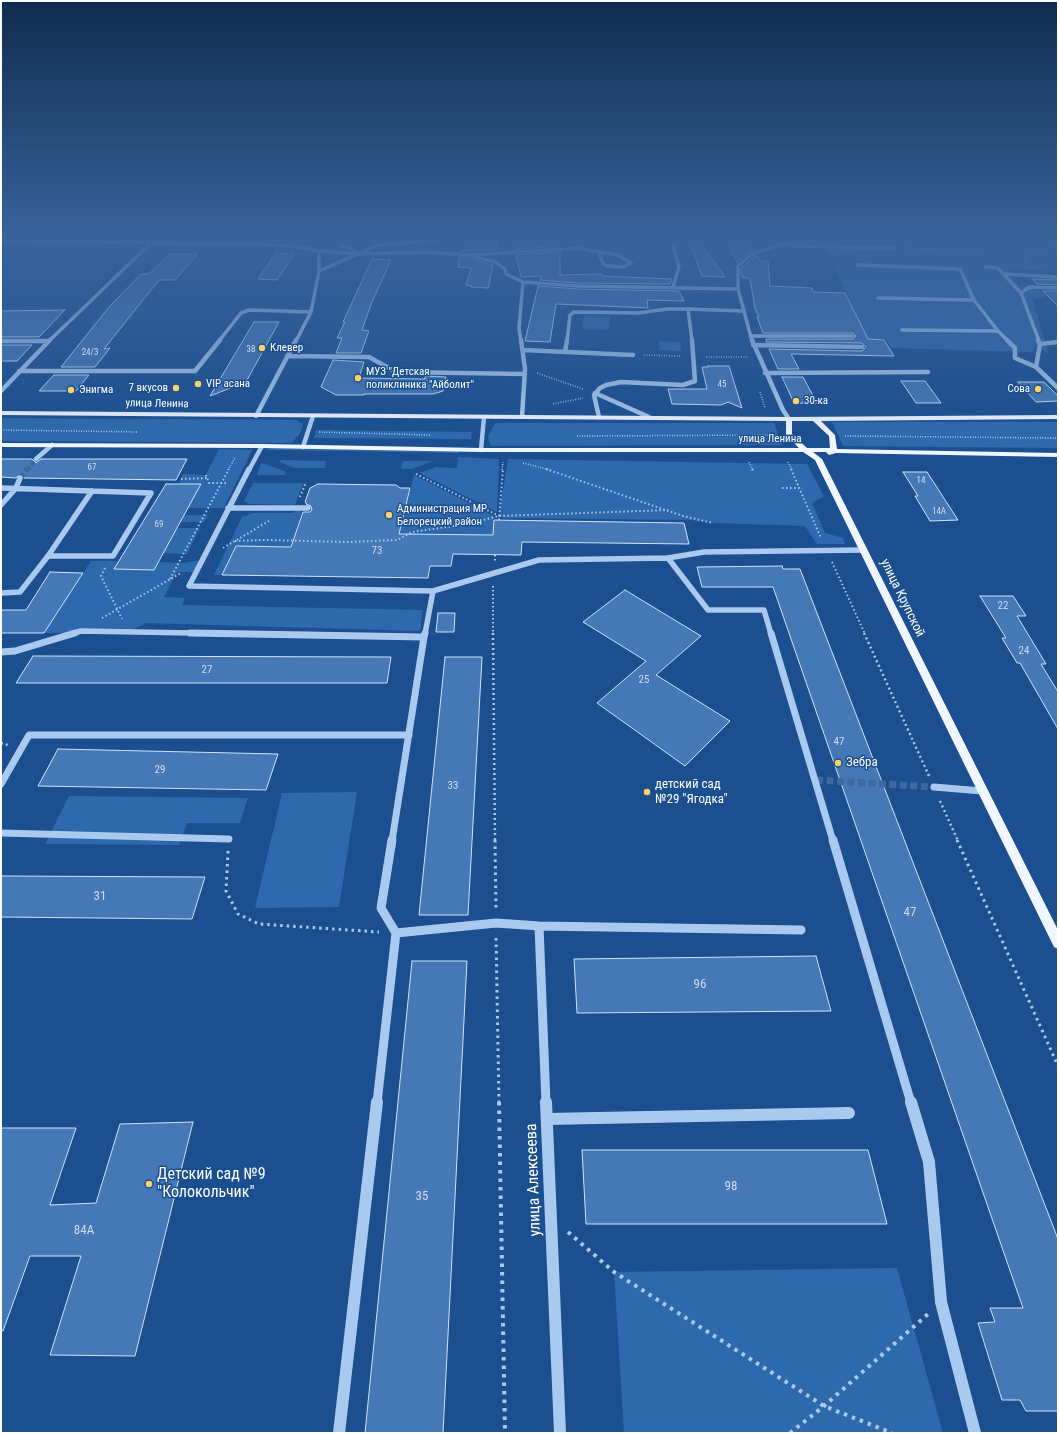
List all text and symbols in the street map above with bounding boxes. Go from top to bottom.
place label: Клевер [270,341,303,355]
marker: Клевер [257,343,267,353]
house number: 38 [247,345,255,355]
house number: 24/3 [82,348,98,358]
place label: МУЗ "Детская поликлиника "Айболит" [366,365,474,391]
marker: МУЗ "Детская поликлиника "Айболит" [353,373,363,383]
place label: VIP асана [206,377,250,391]
marker: VIP асана [193,379,203,389]
house number: 45 [718,380,726,390]
place label: 7 вкусов [129,381,168,395]
place label: Сова [1007,382,1030,396]
place label: Энигма [79,383,113,397]
marker: 7 вкусов [171,383,181,393]
marker: Сова [1033,384,1043,394]
marker: Энигма [66,385,76,395]
place label: 30-ка [804,394,828,408]
marker: 30-ка [791,396,801,406]
street label: улица Ленина [125,397,189,411]
street label: улица Ленина [738,432,802,446]
house number: 67 [88,463,96,473]
house number: 14 [917,476,925,486]
place label: Администрация МР Белорецкий район [397,502,487,528]
house number: 14А [932,507,946,517]
marker: Администрация МР Белорецкий район [384,510,394,520]
house number: 69 [155,520,163,530]
house number: 73 [372,544,382,558]
street label: улица Крупской [876,556,928,640]
house number: 22 [998,599,1008,613]
house number: 24 [1019,644,1029,658]
house number: 27 [202,663,212,677]
house number: 25 [639,673,649,687]
house number: 47 [834,735,844,749]
place label: Зебра [846,755,878,771]
marker: Зебра [833,758,843,768]
house number: 29 [155,763,165,777]
place label: детский сад №29 "Ягодка" [655,777,728,808]
house number: 33 [448,779,458,793]
marker: детский сад №29 "Ягодка" [642,787,652,797]
house number: 31 [94,889,106,905]
house number: 47 [904,905,916,921]
house number: 96 [694,977,706,993]
street label: улица Алексеева [522,1123,546,1237]
place label: Детский сад №9 "Колокольчик" [157,1165,266,1203]
marker: Детский сад №9 "Колокольчик" [144,1179,154,1189]
house number: 98 [725,1179,737,1195]
house number: 35 [416,1189,428,1205]
house number: 84А [74,1223,94,1239]

